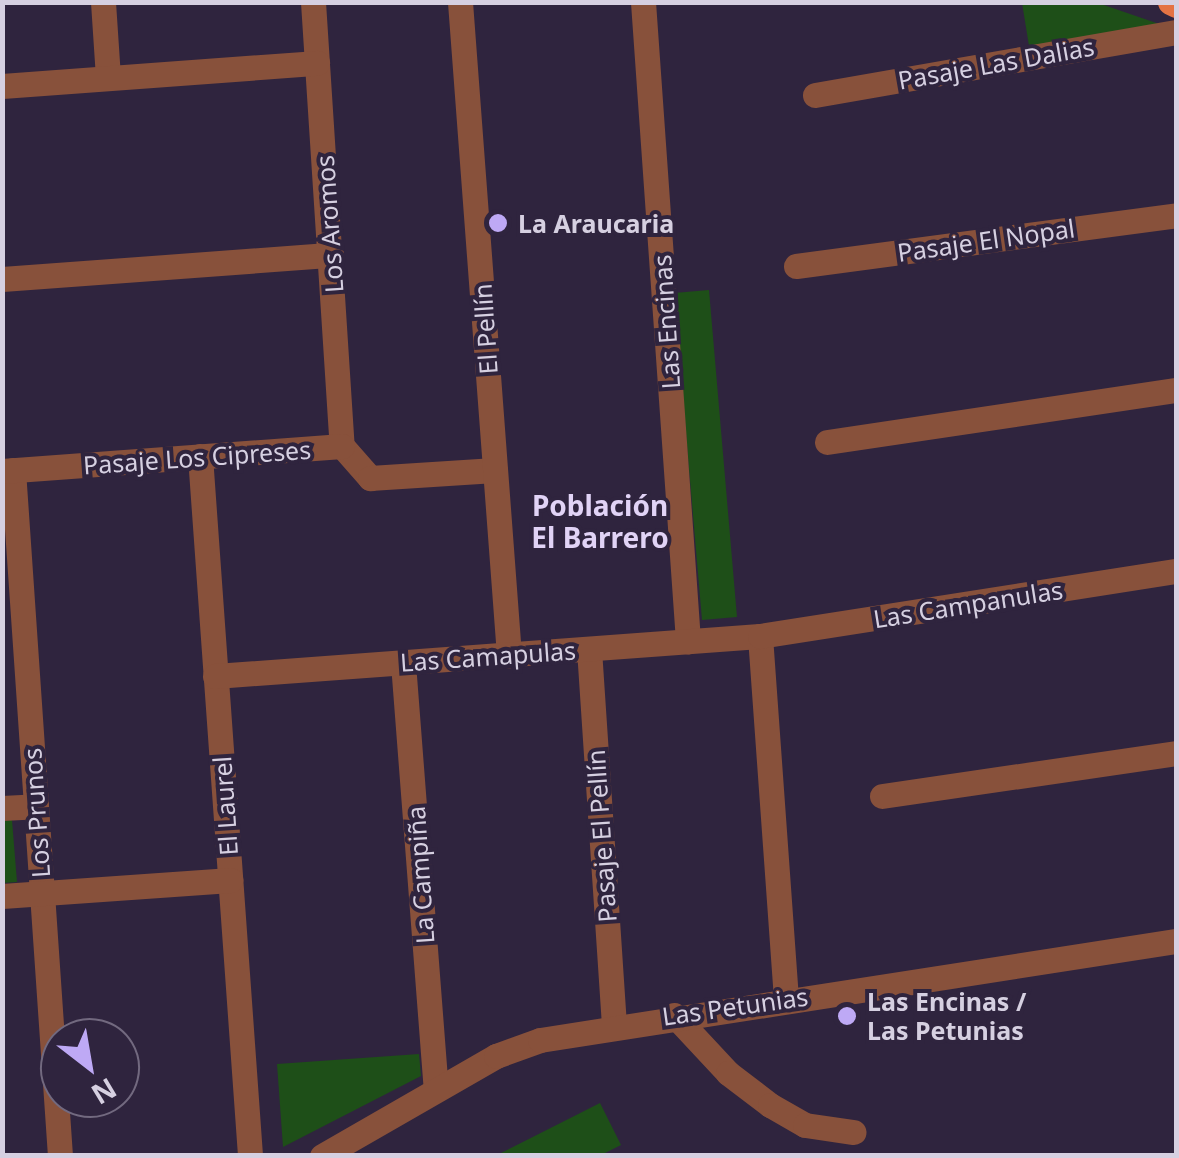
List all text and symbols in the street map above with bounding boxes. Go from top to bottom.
street label: Pasaje Las Dalias [895,31,1097,95]
street label: Los Aromos [309,154,349,294]
place label: La Araucaria [518,208,674,238]
marker: La Araucaria [487,212,509,234]
street label: Pasaje El Nopal [895,213,1077,267]
street label: Las Encinas [646,254,686,390]
street label: El Pellín [467,283,503,375]
street label: Pasaje Los Cipreses [82,434,312,480]
district label: Población El Barrero [531,488,669,554]
street label: Las Campanulas [871,574,1065,634]
street label: Las Camapulas [399,635,577,677]
street label: Los Prunos [16,747,56,879]
street label: Pasaje El Pellín [580,749,622,923]
street label: El Laurel [207,755,243,857]
street label: La Campiña [400,805,440,945]
street label: Las Petunias [660,981,810,1031]
place label: Las Encinas / Las Petunias [867,987,1026,1046]
marker: Las Encinas / Las Petunias [836,1005,858,1027]
north arrow [40,1018,140,1118]
text: N [85,1070,124,1114]

